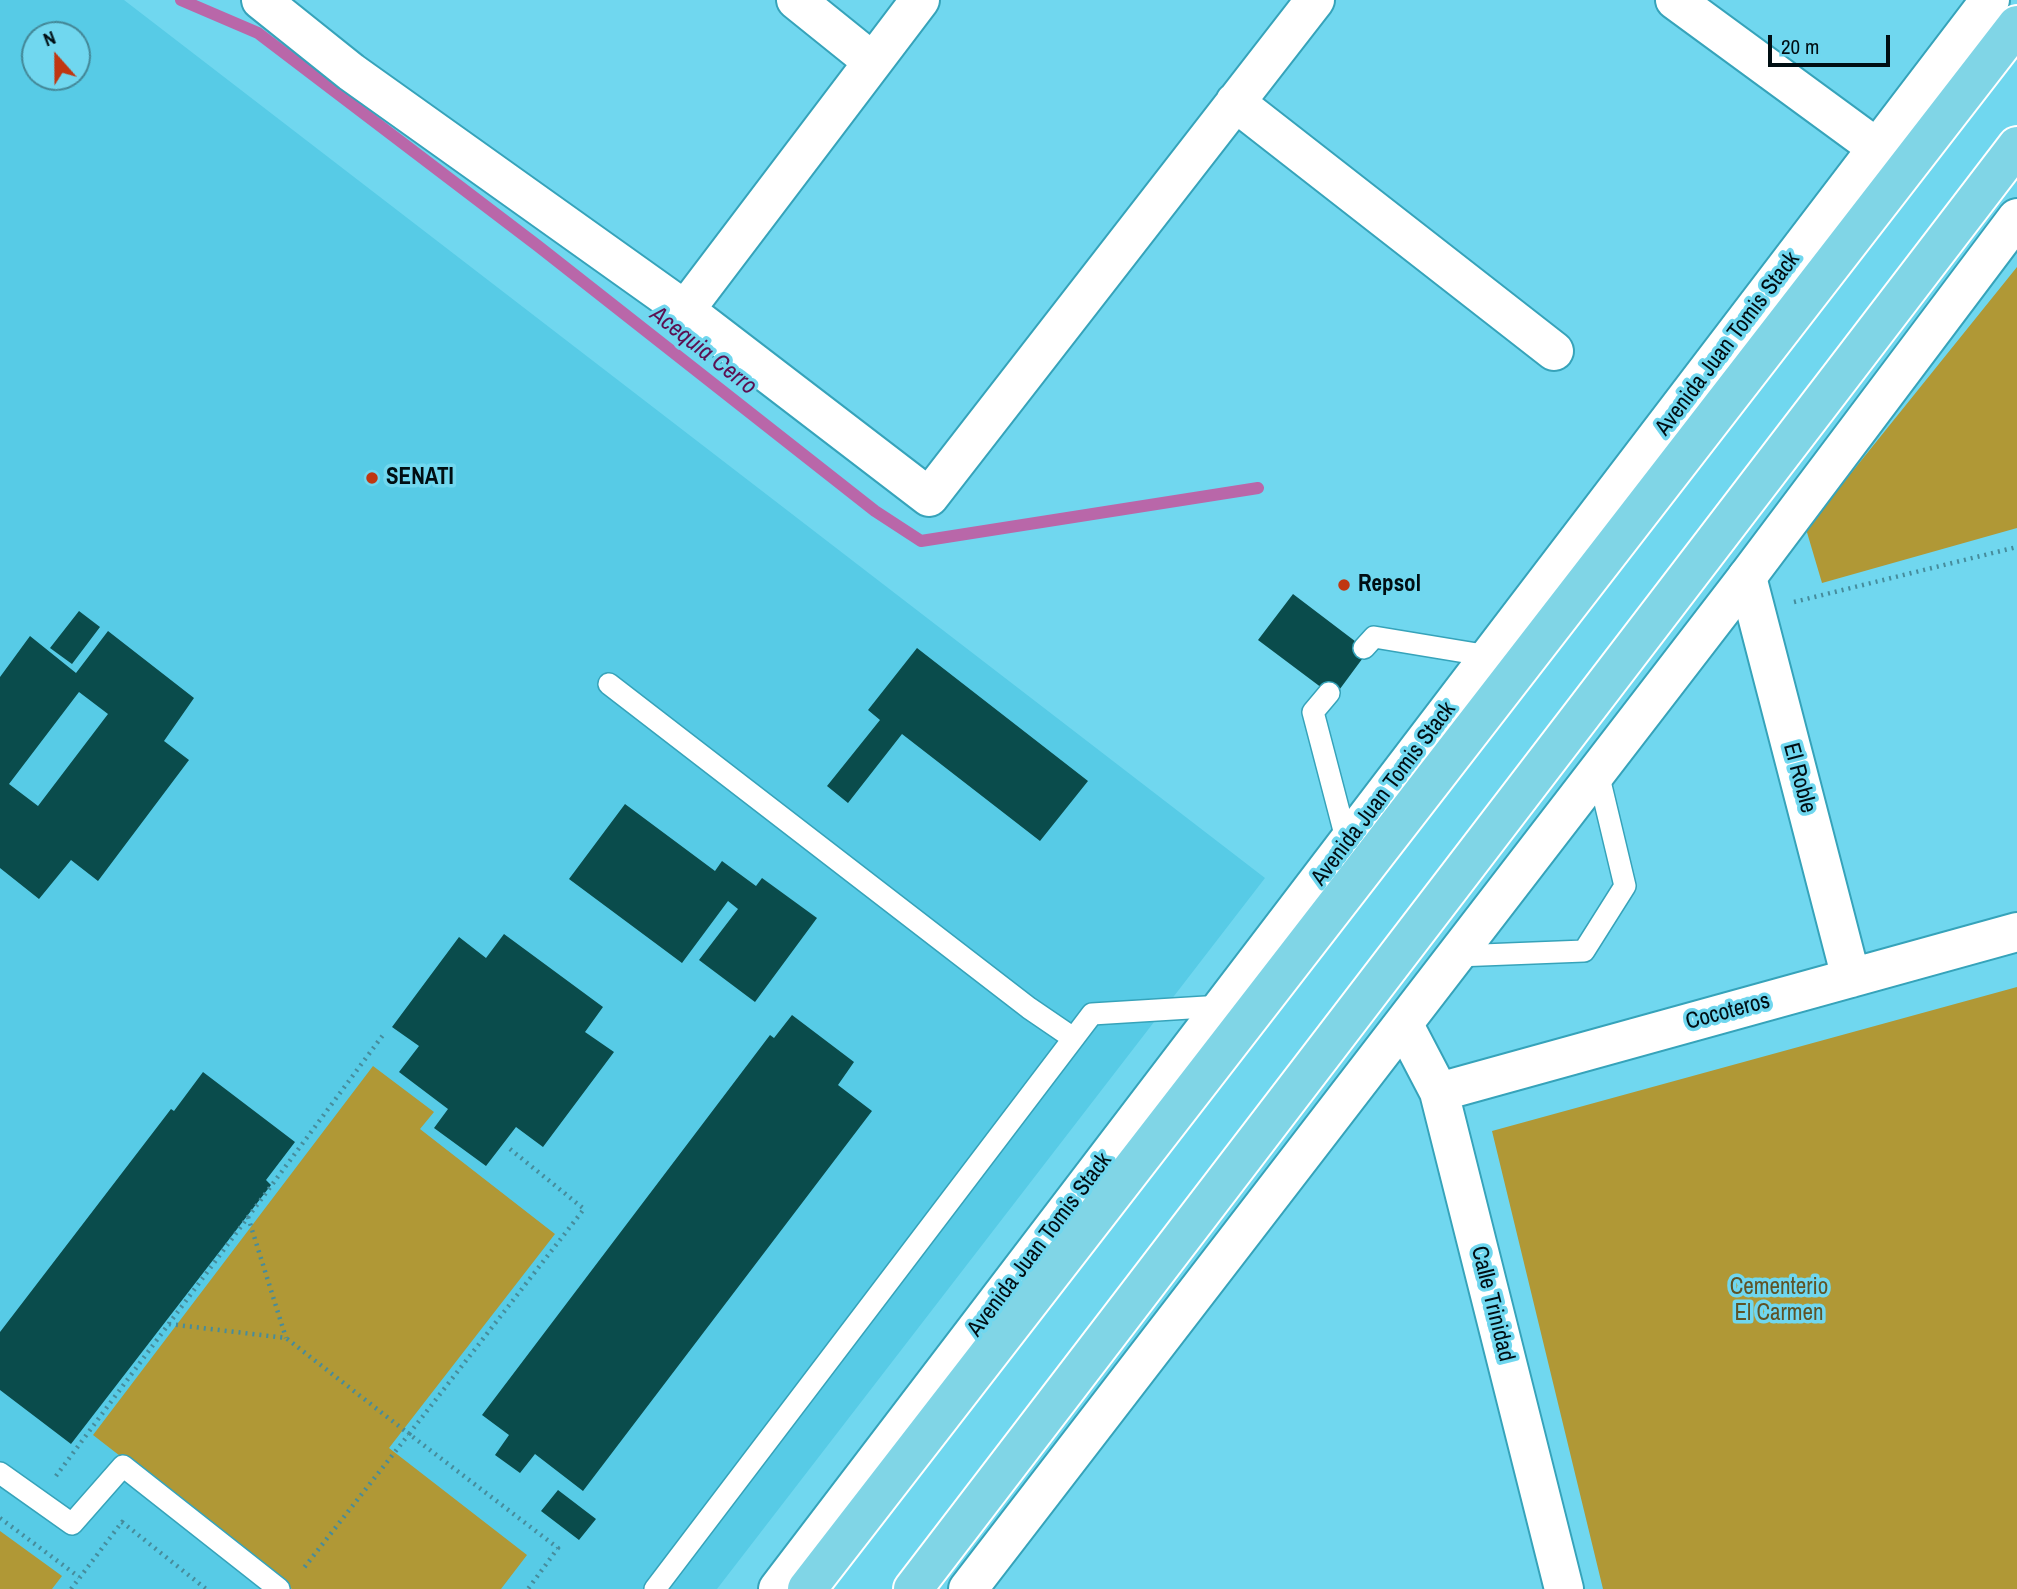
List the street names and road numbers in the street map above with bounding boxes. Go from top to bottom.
street label: Avenida Juan Tomis Stack [1650,247,1806,441]
street label: Avenida Juan Tomis Stack [1306,697,1462,891]
street label: El Roble [1776,740,1822,816]
street label: Cocoteros [1683,988,1773,1036]
street label: Avenida Juan Tomis Stack [962,1148,1118,1342]
street label: Calle Trinidad [1464,1244,1520,1364]

